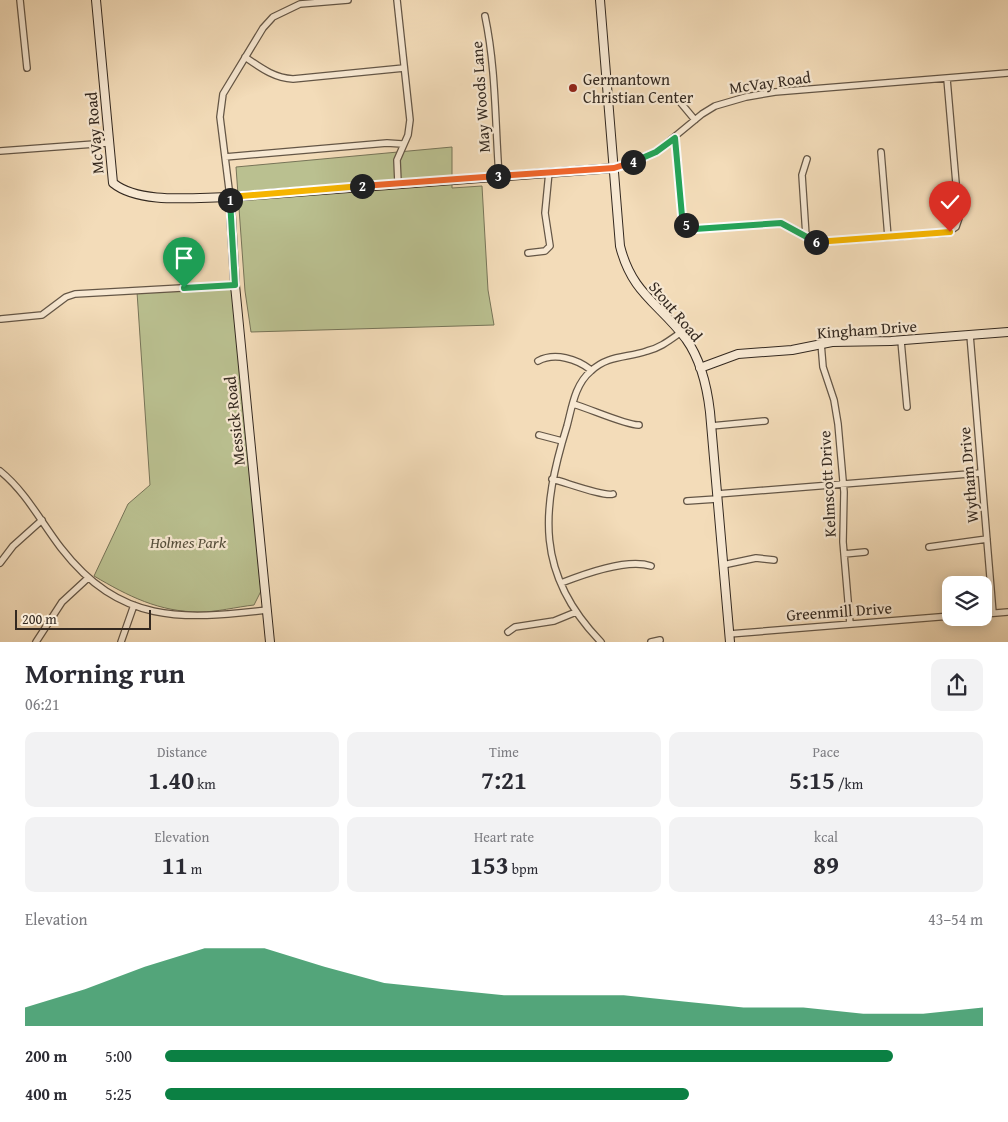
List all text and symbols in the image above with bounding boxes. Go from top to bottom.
street label: May Woods Lane [464,40,496,154]
street label: McVay Road [728,64,813,100]
place label: Germantown Christian Center [583,67,694,109]
marker: Germantown Christian Center [567,82,579,94]
street label: McVay Road [78,91,110,175]
pin: 4 [620,150,646,174]
text: 4 [630,152,637,172]
pin: 3 [486,164,510,188]
text: 3 [495,166,502,186]
pin: 2 [350,174,374,198]
text: 2 [359,176,366,196]
pin [929,181,971,232]
pin: 1 [218,188,242,212]
icon: check [936,188,964,216]
text: 1 [227,190,234,210]
pin: 5 [674,212,698,238]
text: 5 [683,215,690,235]
pin: 6 [804,230,828,254]
text: 6 [813,232,820,252]
pin [163,237,205,288]
icon: arrive [170,244,198,272]
street label: Stout Road [643,275,709,347]
street label: Kingham Drive [816,314,918,344]
street label: Messick Road [217,375,251,467]
street label: Wytham Drive [952,426,984,524]
street label: Kelmscott Drive [812,430,842,538]
park label: Holmes Park [149,530,227,554]
map controls [942,576,992,626]
button: layers [942,576,992,626]
street label: Greenmill Drive [785,595,893,627]
scale bar [15,607,151,630]
text: 200 m [22,609,57,629]
text: Morning run [25,652,185,693]
button: share [931,659,983,711]
text: 06:21 [25,692,60,716]
text: Distance [157,742,207,762]
text: Time [489,742,519,762]
text: Pace [813,742,839,762]
text: 1.40 [148,762,194,798]
text: 7:21 [481,762,527,798]
text: 5:15 [789,762,835,798]
text: km [194,774,216,794]
text: /km [835,774,863,794]
text: Elevation [155,827,209,847]
text: Heart rate [474,827,534,847]
text: kcal [814,827,838,847]
text: 11 [162,847,188,883]
text: 153 [470,847,509,883]
text: 89 [813,847,839,883]
text: m [188,859,202,879]
text: bpm [509,859,538,879]
text: Elevation [25,907,88,931]
text: 43–54 m [928,907,983,931]
text: 200 m [25,1044,67,1068]
text: 5:00 [105,1044,132,1068]
text: 400 m [25,1082,67,1106]
text: 5:25 [105,1082,132,1106]

